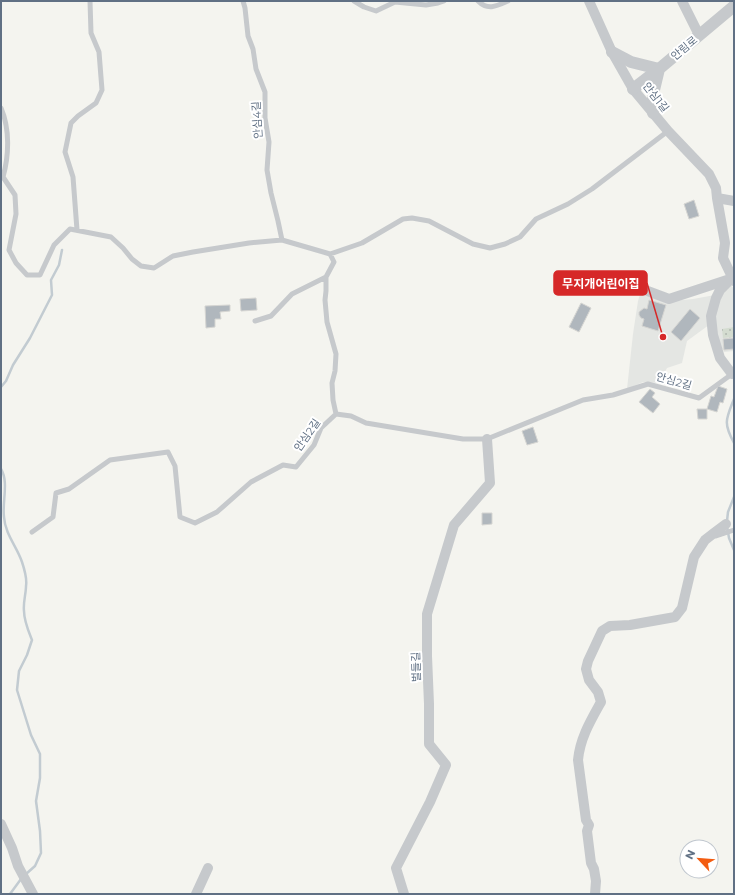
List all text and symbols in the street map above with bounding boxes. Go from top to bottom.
street label: 안림로 [668,33,700,63]
street label: 안심1길 [640,79,672,115]
street label: 안심4길 [249,101,265,139]
callout: 무지개어린이집 [554,271,647,295]
text: 무지개어린이집 [562,276,640,291]
street label: 안심2길 [654,369,694,393]
street label: 안심2길 [291,416,323,454]
street label: 벌들길 [408,652,424,682]
north arrow [679,839,719,879]
text: N [682,848,698,862]

